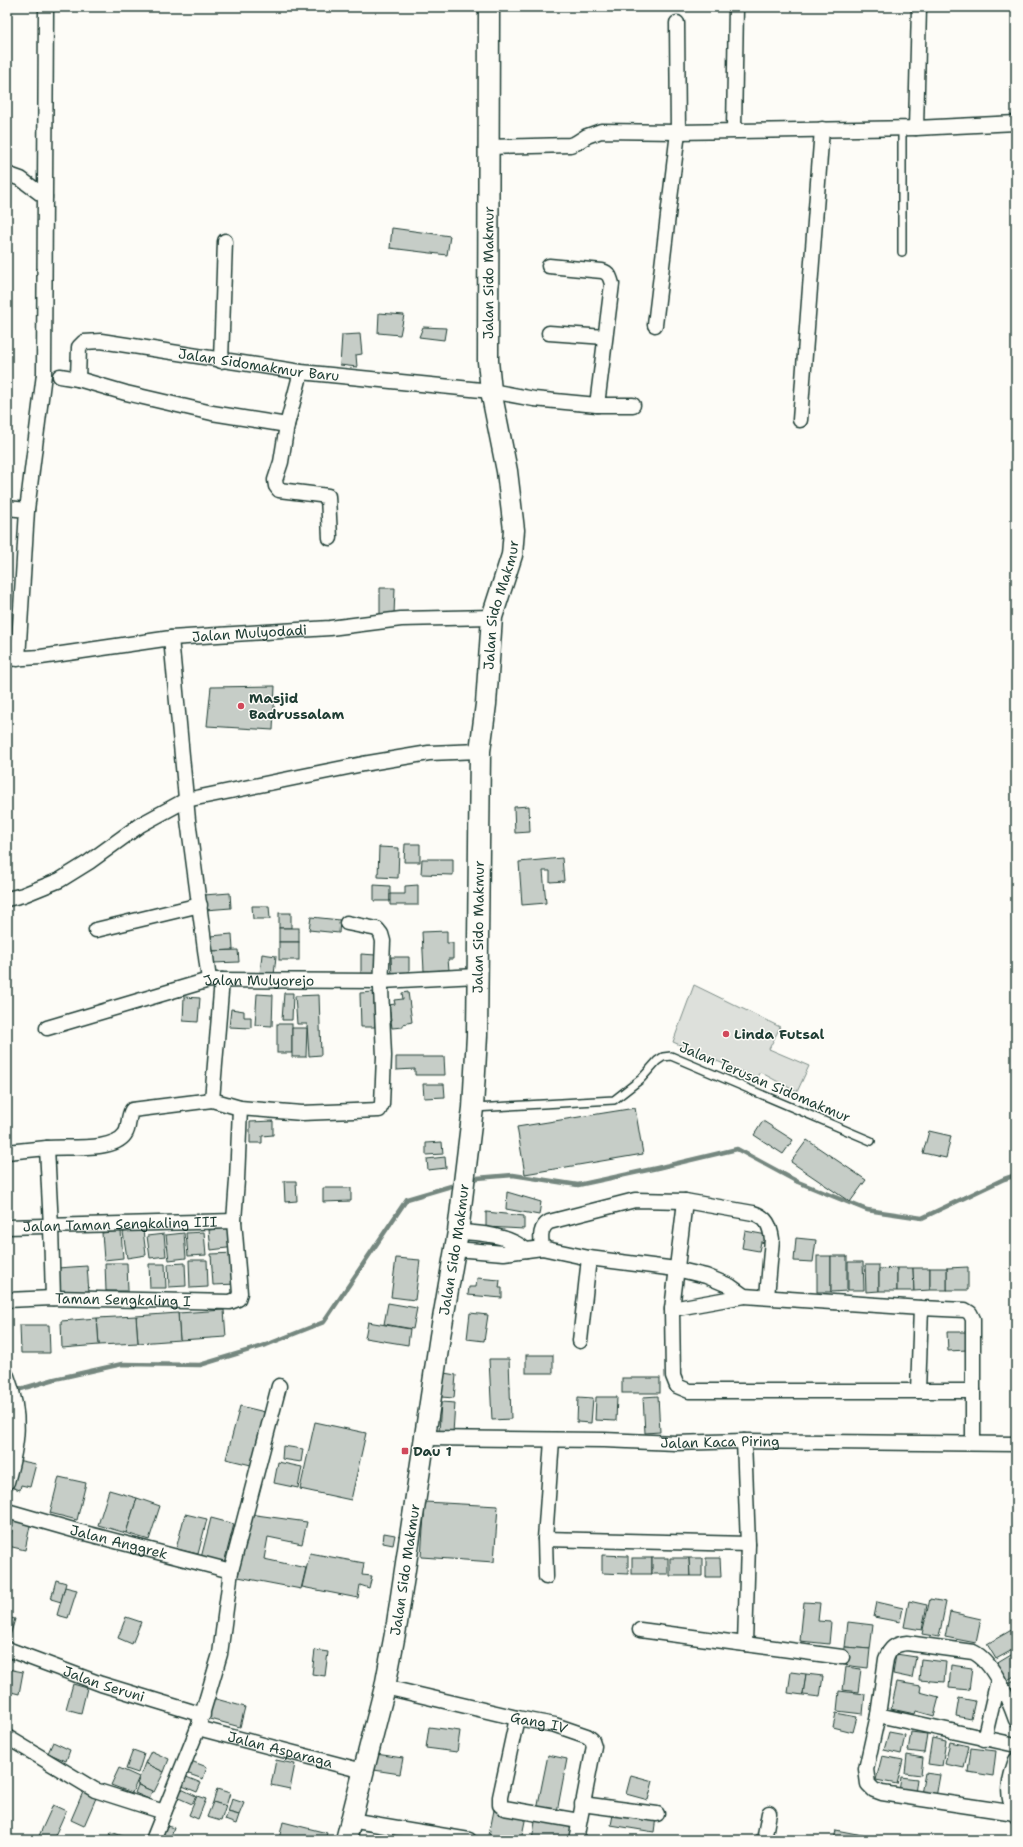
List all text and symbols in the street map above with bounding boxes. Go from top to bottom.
street label: Jalan Sido Makmur [479,206,497,339]
street label: Jalan Sidomakmur Baru [177,344,340,385]
street label: Jalan Sido Makmur [479,539,522,670]
street label: Jalan Mulyodadi [191,620,308,646]
place label: Masjid Badrussalam [249,689,344,723]
marker: Masjid Badrussalam [236,701,246,711]
street label: Jalan Sido Makmur [468,860,488,993]
street label: Jalan Mulyorejo [201,971,314,990]
place label: Linda Futsal [734,1025,824,1043]
marker: Linda Futsal [721,1029,731,1039]
street label: Jalan Terusan Sidomakmur [677,1038,854,1126]
street label: Jalan Sido Makmur [435,1182,473,1317]
street label: Jalan Taman Sengkaling III [22,1212,218,1236]
street label: Taman Sengkaling I [55,1289,191,1310]
street label: Jalan Kaca Piring [660,1432,780,1452]
place label: Dau 1 [413,1442,452,1460]
marker: Dau 1 [400,1446,410,1456]
street label: Jalan Sido Makmur [386,1502,424,1637]
street label: Jalan Anggrek [68,1520,170,1563]
street label: Jalan Seruni [61,1662,147,1706]
street label: Gang IV [508,1708,571,1738]
street label: Jalan Asparaga [226,1727,335,1772]

